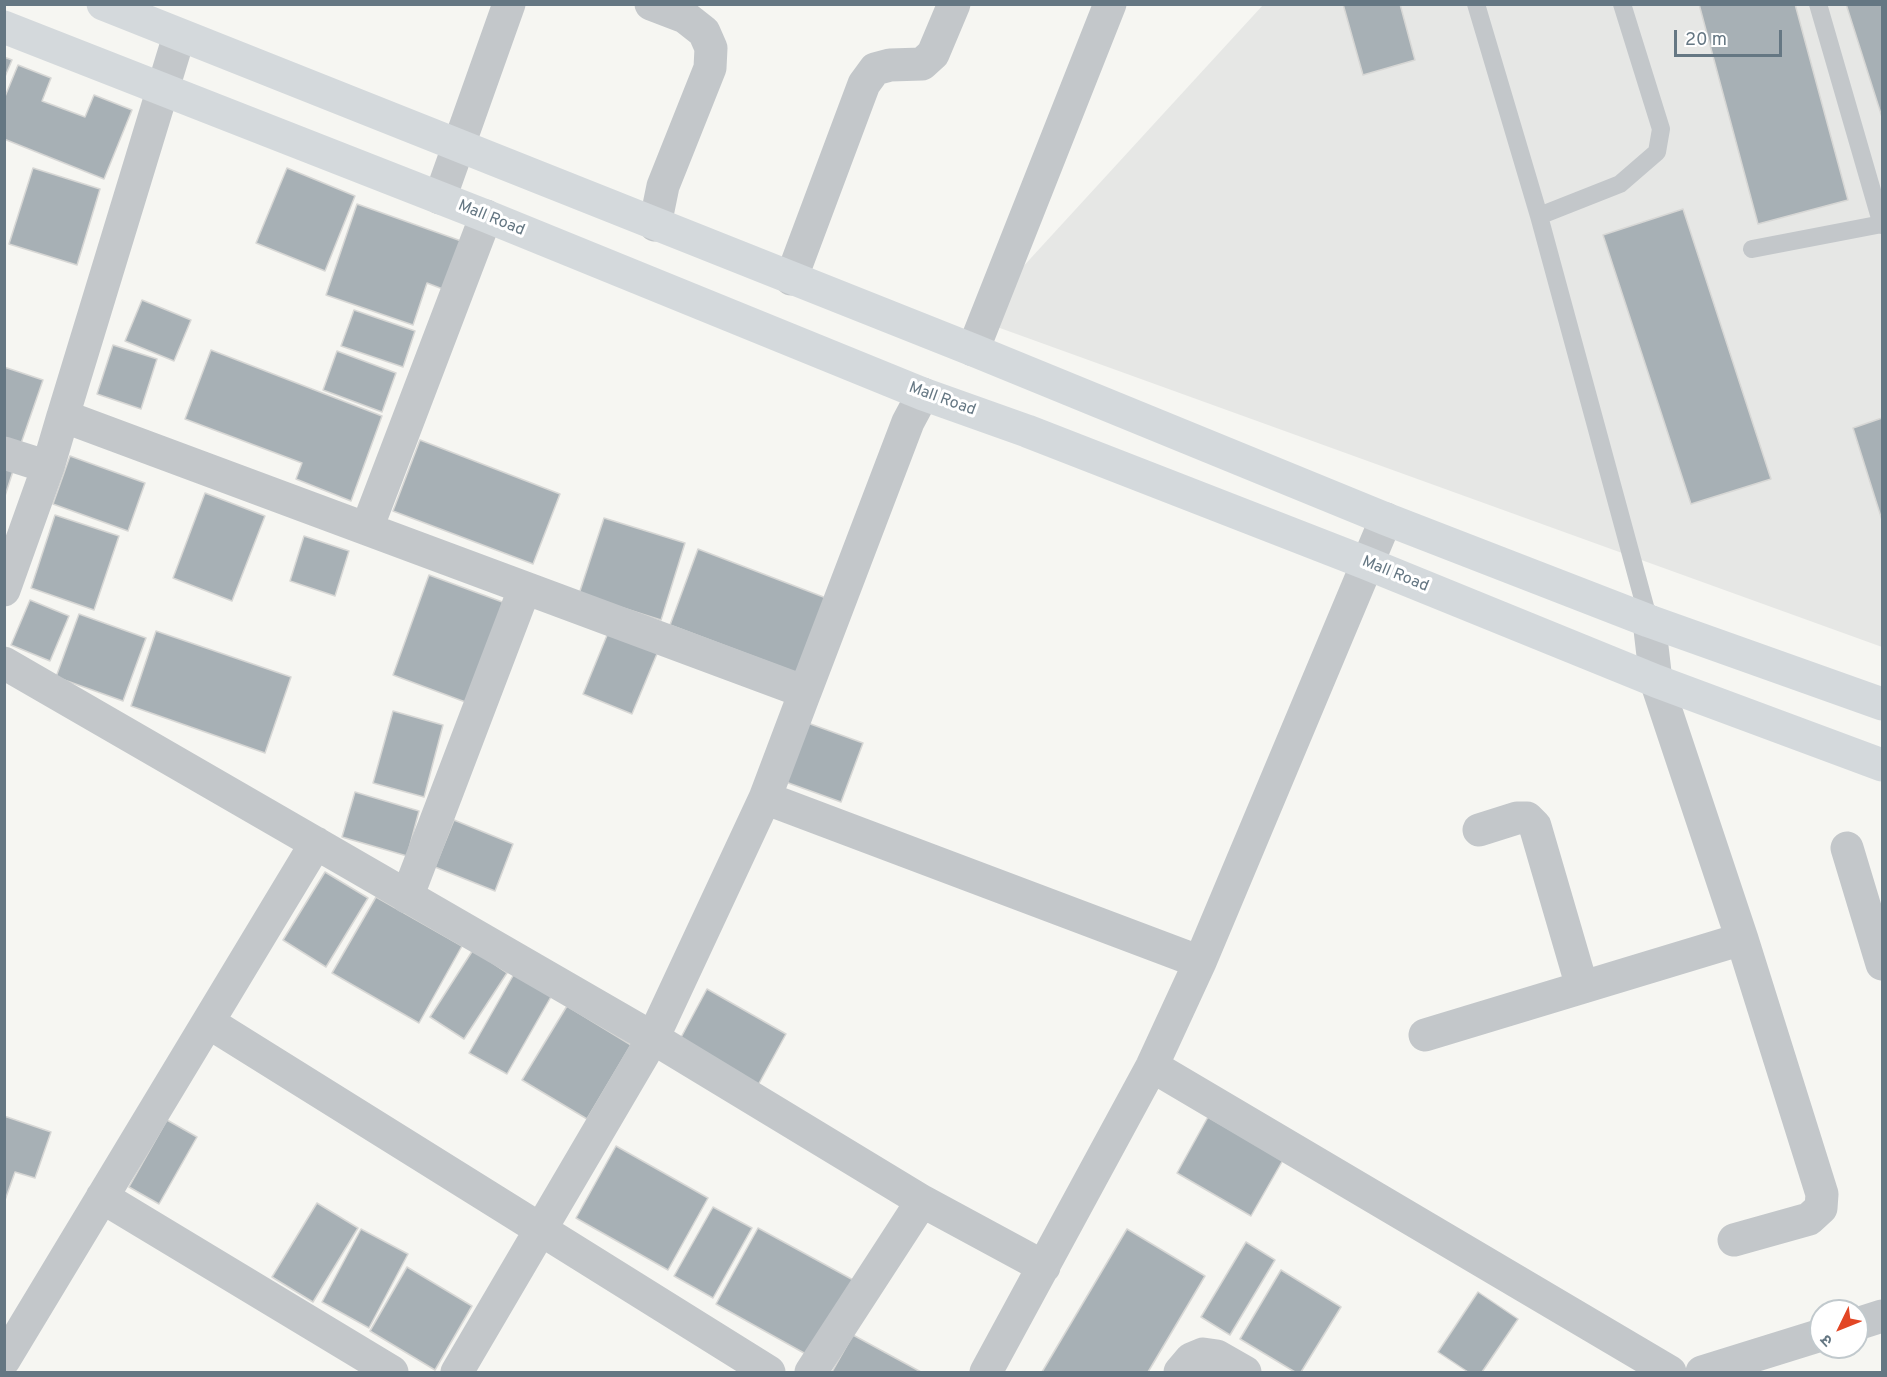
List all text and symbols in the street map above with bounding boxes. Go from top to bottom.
scale bar [1677,18,1785,56]
text: 20 m [1685,29,1727,52]
street label: Mall Road [455,197,527,241]
street label: Mall Road [906,379,978,421]
street label: Mall Road [1359,553,1431,597]
north arrow [1809,1299,1869,1359]
text: उ [1817,1330,1838,1350]

